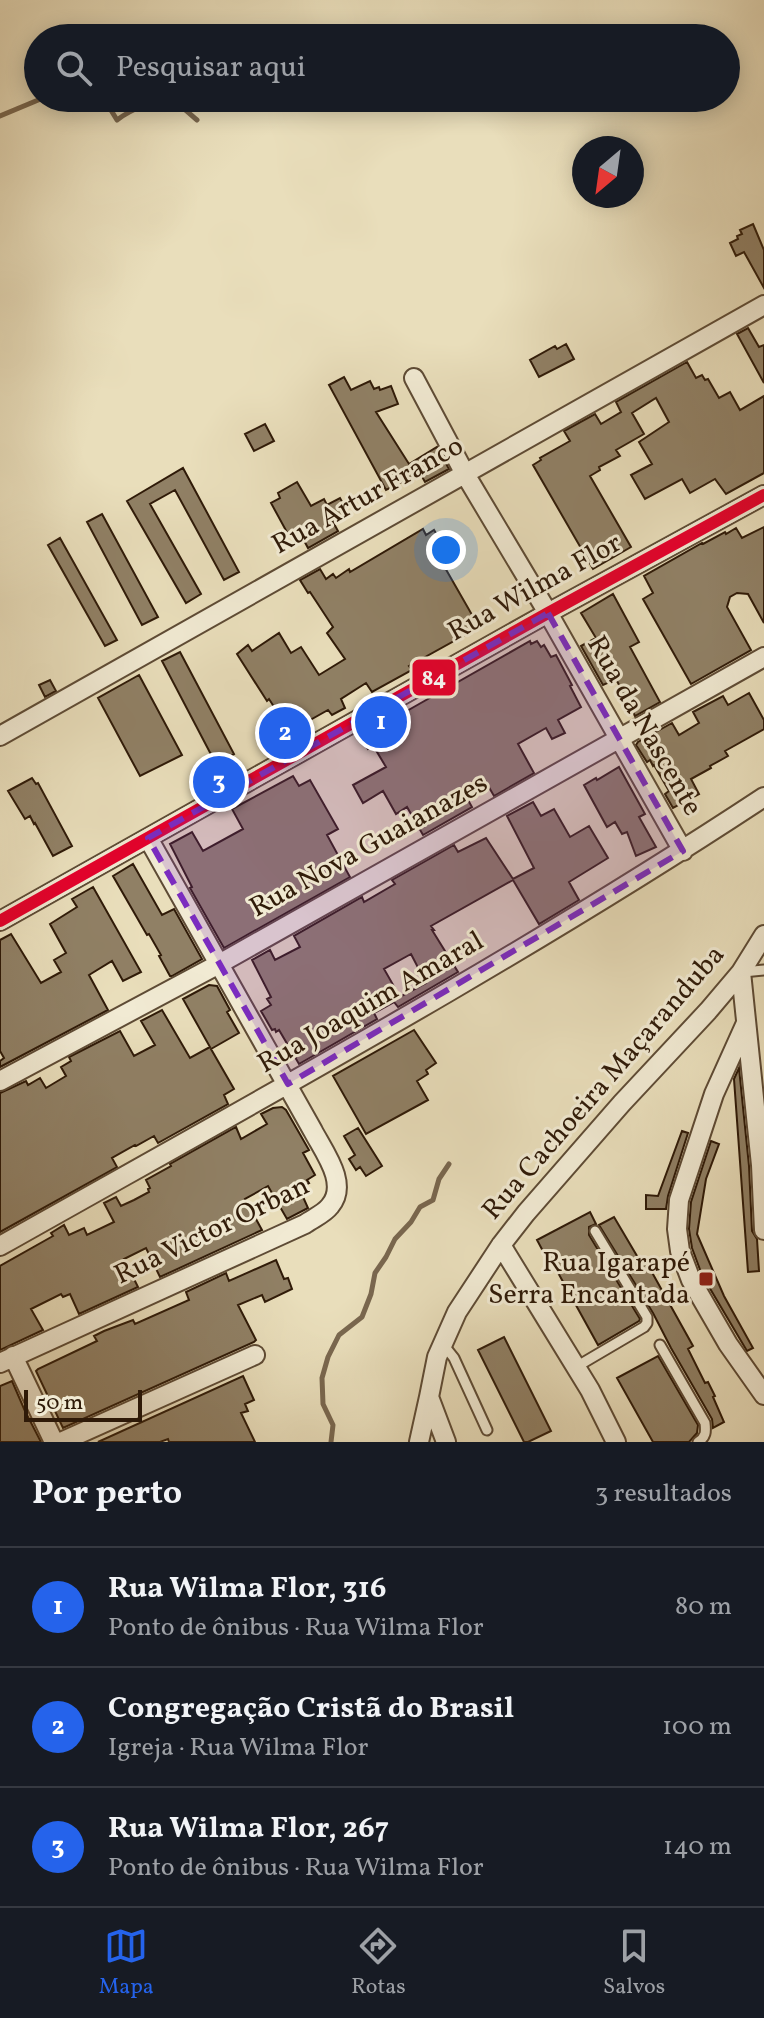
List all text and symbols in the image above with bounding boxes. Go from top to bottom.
search box [24,24,740,112]
icon: search [52,46,96,90]
text: Pesquisar aqui [116,47,306,89]
north arrow [572,136,644,208]
street label: Rua Artur Franco [265,427,471,565]
street label: Rua Wilma Flor [441,524,629,652]
your location [426,530,466,570]
street label: Rua da Nascente [577,629,711,823]
line badge: 84 [411,658,457,697]
text: 84 [422,664,446,695]
pin: 1 [355,692,407,752]
pin: 2 [259,703,311,763]
pin: 3 [193,752,245,812]
street label: Rua Nova Guaianazes [243,764,495,928]
street label: Rua Joaquim Amaral [251,922,491,1084]
street label: Rua Cachoeira Maçaranduba [474,937,734,1229]
street label: Rua Victor Orban [108,1167,316,1295]
place label: Rua Igarapé Serra Encantada [488,1244,690,1315]
marker: Rua Igarapé Serra Encantada [697,1270,715,1288]
scale bar [24,1386,142,1422]
text: 50 m [36,1388,83,1419]
text: Por perto [32,1471,182,1518]
text: 3 resultados [595,1476,732,1512]
text: Rua Wilma Flor, 316 [108,1568,386,1610]
text: 1 [53,1589,63,1625]
text: 80 m [675,1589,732,1625]
text: Ponto de ônibus · Rua Wilma Flor [108,1610,484,1646]
text: Congregação Cristã do Brasil [108,1688,514,1730]
text: 2 [51,1709,65,1745]
text: 100 m [662,1709,732,1745]
text: Igreja · Rua Wilma Flor [108,1730,368,1766]
text: Rua Wilma Flor, 267 [108,1808,389,1850]
text: 3 [51,1829,65,1865]
text: 140 m [663,1829,732,1865]
text: Ponto de ônibus · Rua Wilma Flor [108,1850,484,1886]
tab: Mapa [99,1924,154,2003]
tab: Rotas [351,1924,406,2003]
tab: Salvos [603,1924,665,2003]

